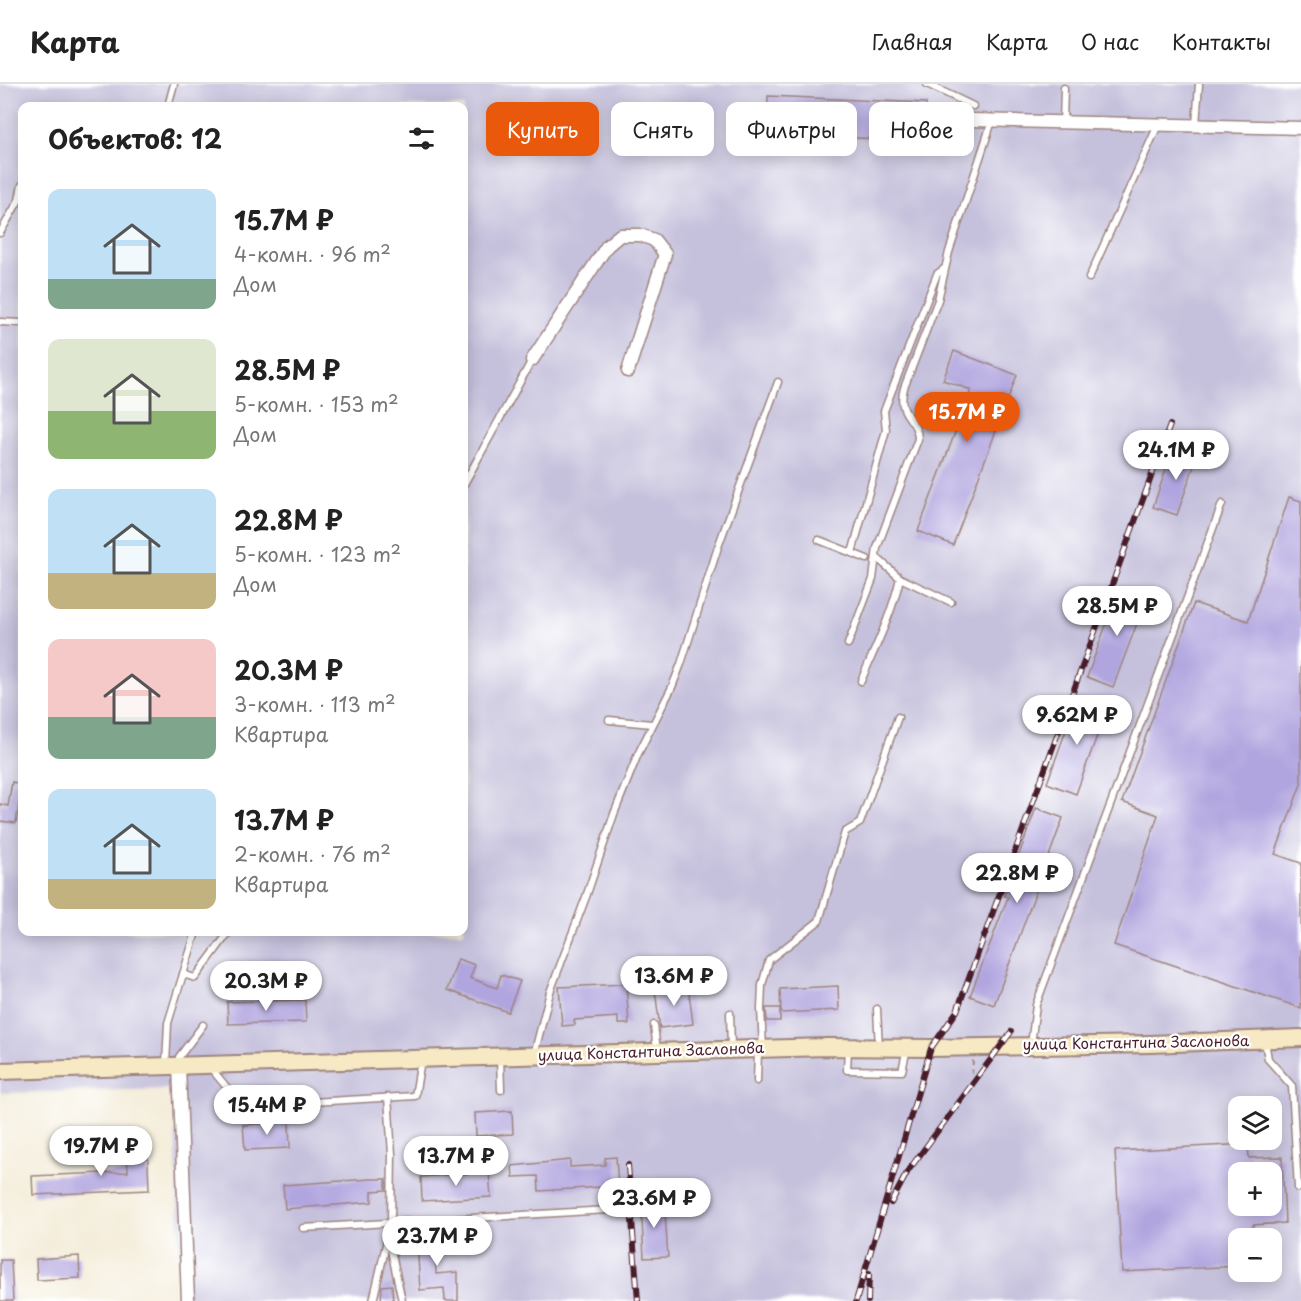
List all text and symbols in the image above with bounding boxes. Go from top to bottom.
text: Карта [30,20,120,63]
text: Главная [872,25,953,57]
text: Карта [986,25,1048,57]
text: О нас [1081,25,1139,57]
text: Контакты [1172,25,1271,57]
chip: Купить [486,102,599,156]
chip: Снять [611,102,714,156]
chip: Фильтры [726,102,857,156]
chip: Новое [869,102,974,156]
text: Объектов: 12 [48,119,222,158]
icon: filters [405,122,438,155]
text: 15.7M ₽ [234,200,334,239]
icon: home [96,213,168,285]
text: 4-комн. · 96 m² [234,239,391,269]
text: Дом [234,269,277,299]
text: 28.5M ₽ [234,350,340,389]
icon: home [96,363,168,435]
text: 5-комн. · 153 m² [234,389,399,419]
pin: 15.7M ₽ [912,392,1022,443]
text: 15.7M ₽ [929,396,1005,426]
text: Дом [234,419,277,449]
pin: 24.1M ₽ [1121,430,1231,481]
text: 24.1M ₽ [1137,434,1215,464]
text: 22.8M ₽ [234,500,343,539]
icon: home [96,513,168,585]
text: 5-комн. · 123 m² [234,539,401,569]
text: Дом [234,569,277,599]
pin: 28.5M ₽ [1062,586,1172,637]
text: 28.5M ₽ [1076,590,1158,620]
text: 20.3M ₽ [234,650,343,689]
icon: home [96,663,168,735]
text: 3-комн. · 113 m² [234,689,396,719]
pin: 9.62M ₽ [1022,695,1132,746]
text: 9.62M ₽ [1036,699,1118,729]
text: Квартира [234,719,328,749]
text: 13.7M ₽ [234,800,334,839]
icon: home [96,813,168,885]
text: 2-комн. · 76 m² [234,839,391,869]
pin: 22.8M ₽ [962,853,1072,904]
text: 22.8M ₽ [975,857,1059,887]
text: Квартира [234,869,328,899]
pin: 13.6M ₽ [619,956,729,1007]
text: 13.6M ₽ [634,960,714,990]
pin: 20.3M ₽ [211,961,321,1012]
text: 20.3M ₽ [224,965,308,995]
street label: улица Константина Заслонова [1023,1028,1250,1055]
street label: улица Константина Заслонова [537,1035,765,1066]
pin: 15.4M ₽ [212,1085,322,1136]
text: 15.4M ₽ [228,1089,306,1119]
map controls [1228,1096,1282,1282]
button: layers [1228,1096,1282,1150]
pin: 19.7M ₽ [46,1126,156,1177]
text: 19.7M ₽ [63,1130,139,1160]
pin: 13.7M ₽ [401,1136,511,1187]
text: 13.7M ₽ [418,1140,495,1170]
button: + [1228,1162,1282,1216]
pin: 23.6M ₽ [599,1178,709,1229]
text: 23.6M ₽ [612,1182,696,1212]
pin: 23.7M ₽ [382,1216,492,1267]
text: 23.7M ₽ [396,1220,478,1250]
button: − [1228,1228,1282,1282]

